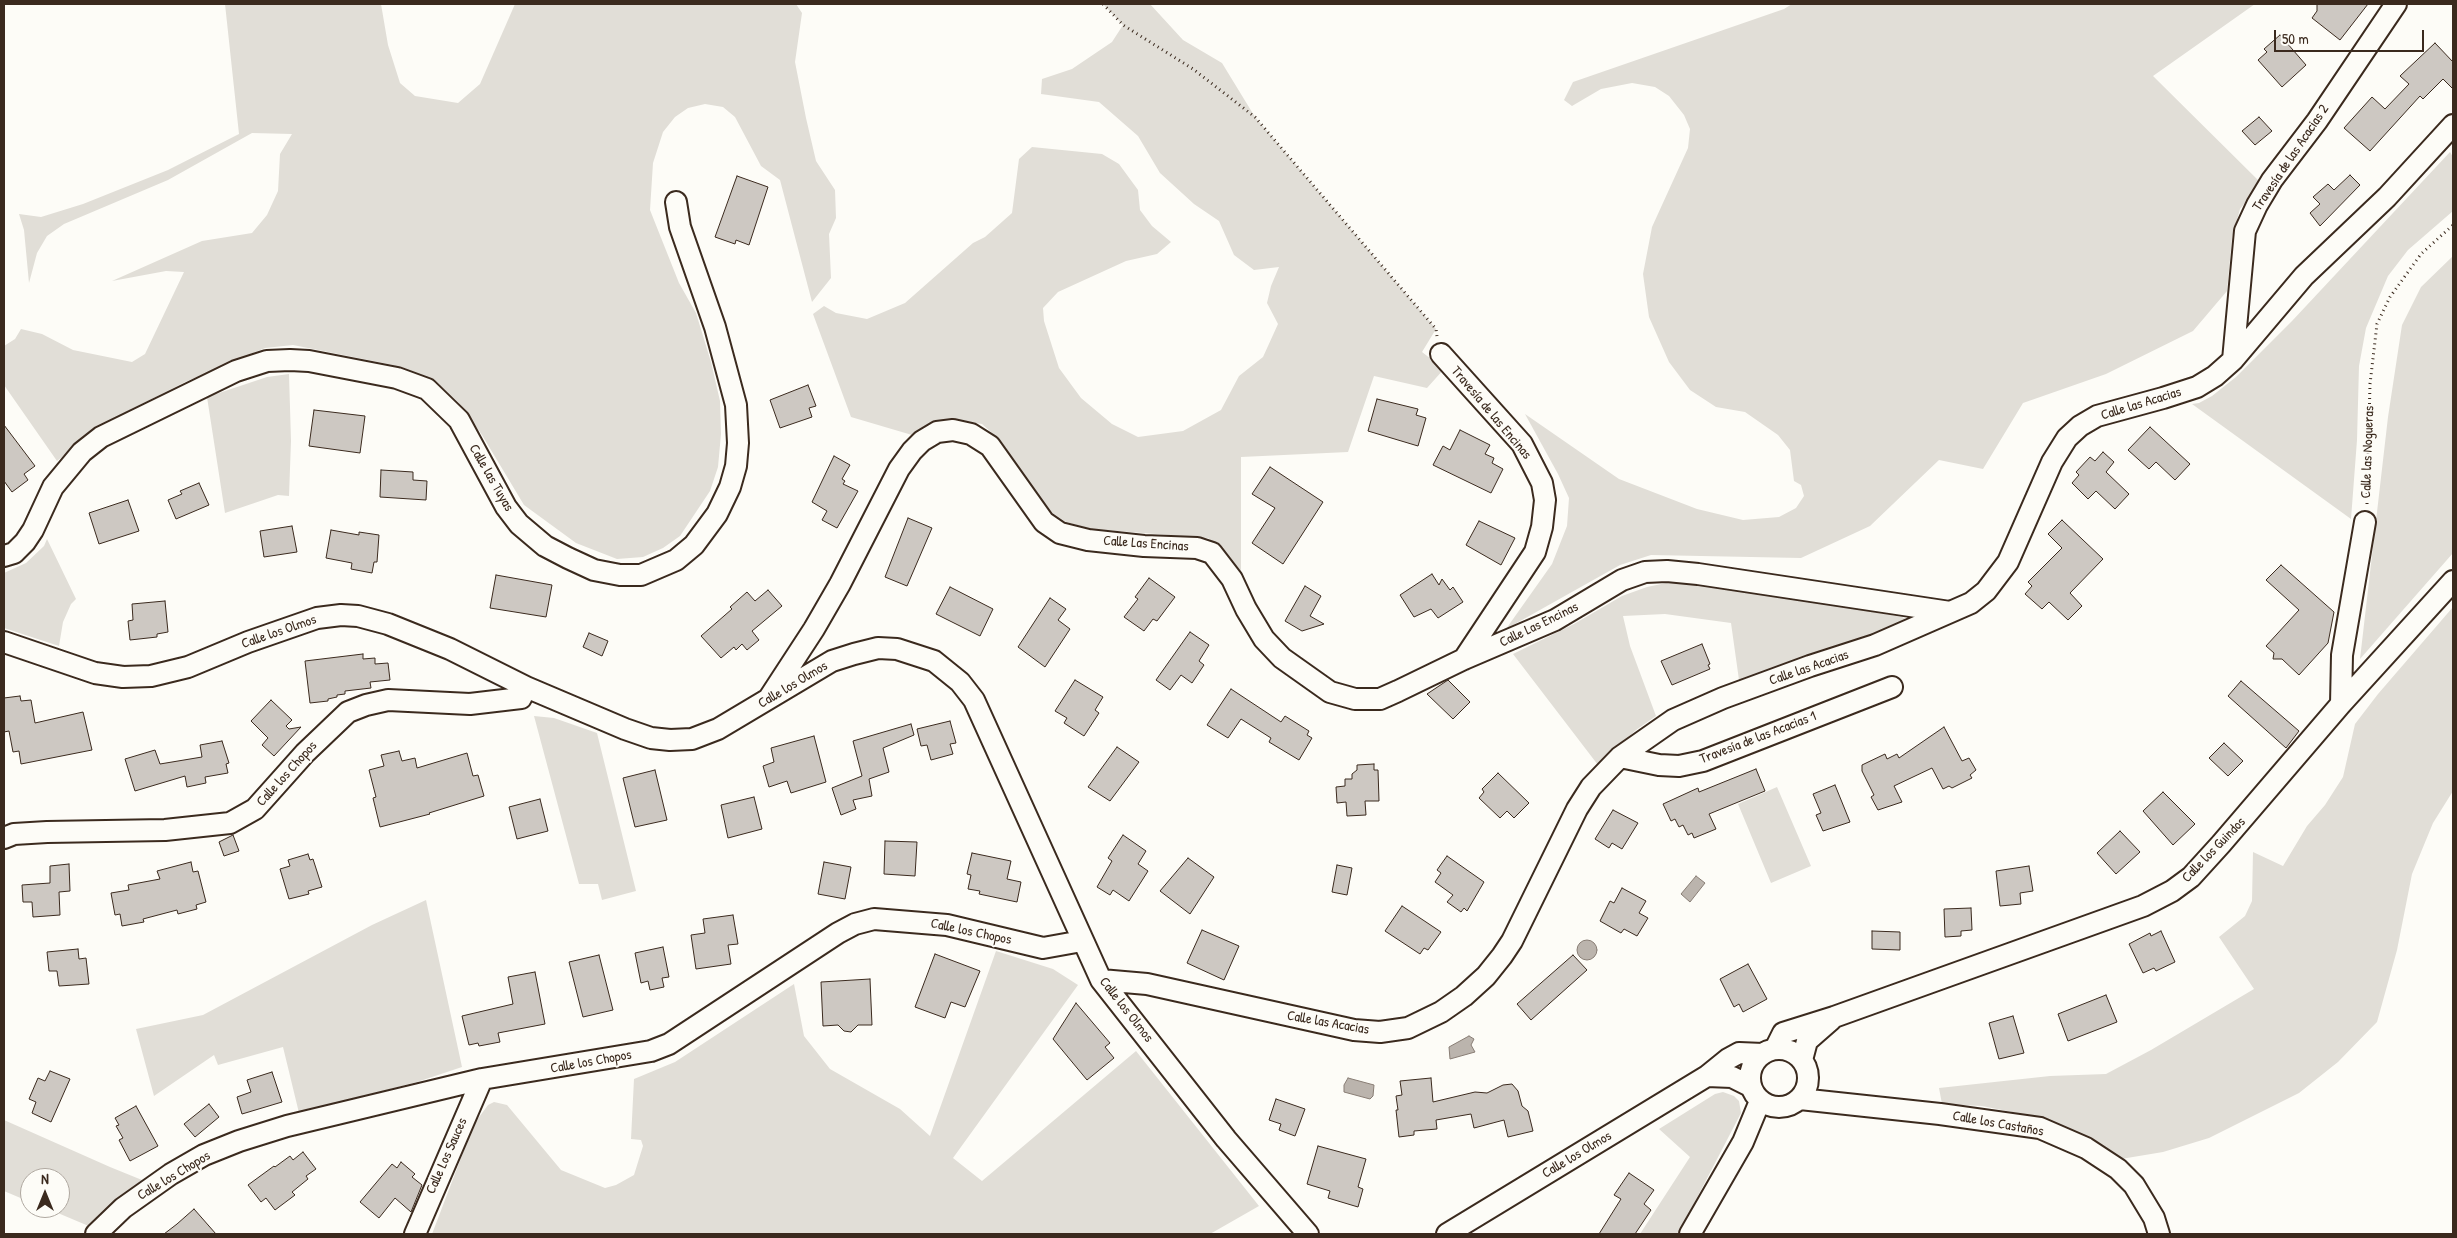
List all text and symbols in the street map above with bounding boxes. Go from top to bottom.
scale bar [2277,20,2427,52]
text: 50 m [2282,28,2309,49]
street label: Travesía de las Acacias 2 [2249,102,2333,214]
street label: Travesía de las Encinas [1447,363,1535,463]
street label: Calle las Acacias [2099,384,2183,424]
street label: Calle las Nogueras [2358,405,2378,499]
street label: Calle las Tuyas [465,441,517,515]
street label: Calle Las Encinas [1103,533,1189,555]
street label: Calle Las Encinas [1497,599,1581,651]
street label: Calle los Olmos [239,611,319,653]
street label: Calle las Acacias [1767,647,1851,689]
street label: Calle los Olmos [755,658,831,712]
street label: Travesía de las Acacias 1 [1697,708,1819,768]
street label: Calle los Chopos [253,738,321,810]
street label: Calle los Guindos [2179,814,2249,886]
street label: Calle los Chopos [929,915,1013,949]
street label: Calle los Olmos [1095,974,1157,1046]
street label: Calle las Acacias [1286,1008,1370,1038]
street label: Calle los Chopos [549,1047,633,1077]
street label: Calle los Castaños [1951,1108,2045,1140]
street label: Calle Los Sauces [423,1115,471,1197]
street label: Calle los Olmos [1539,1128,1615,1182]
street label: Calle los Chopos [134,1148,214,1204]
north arrow [20,1168,70,1218]
text: N [41,1169,49,1188]

